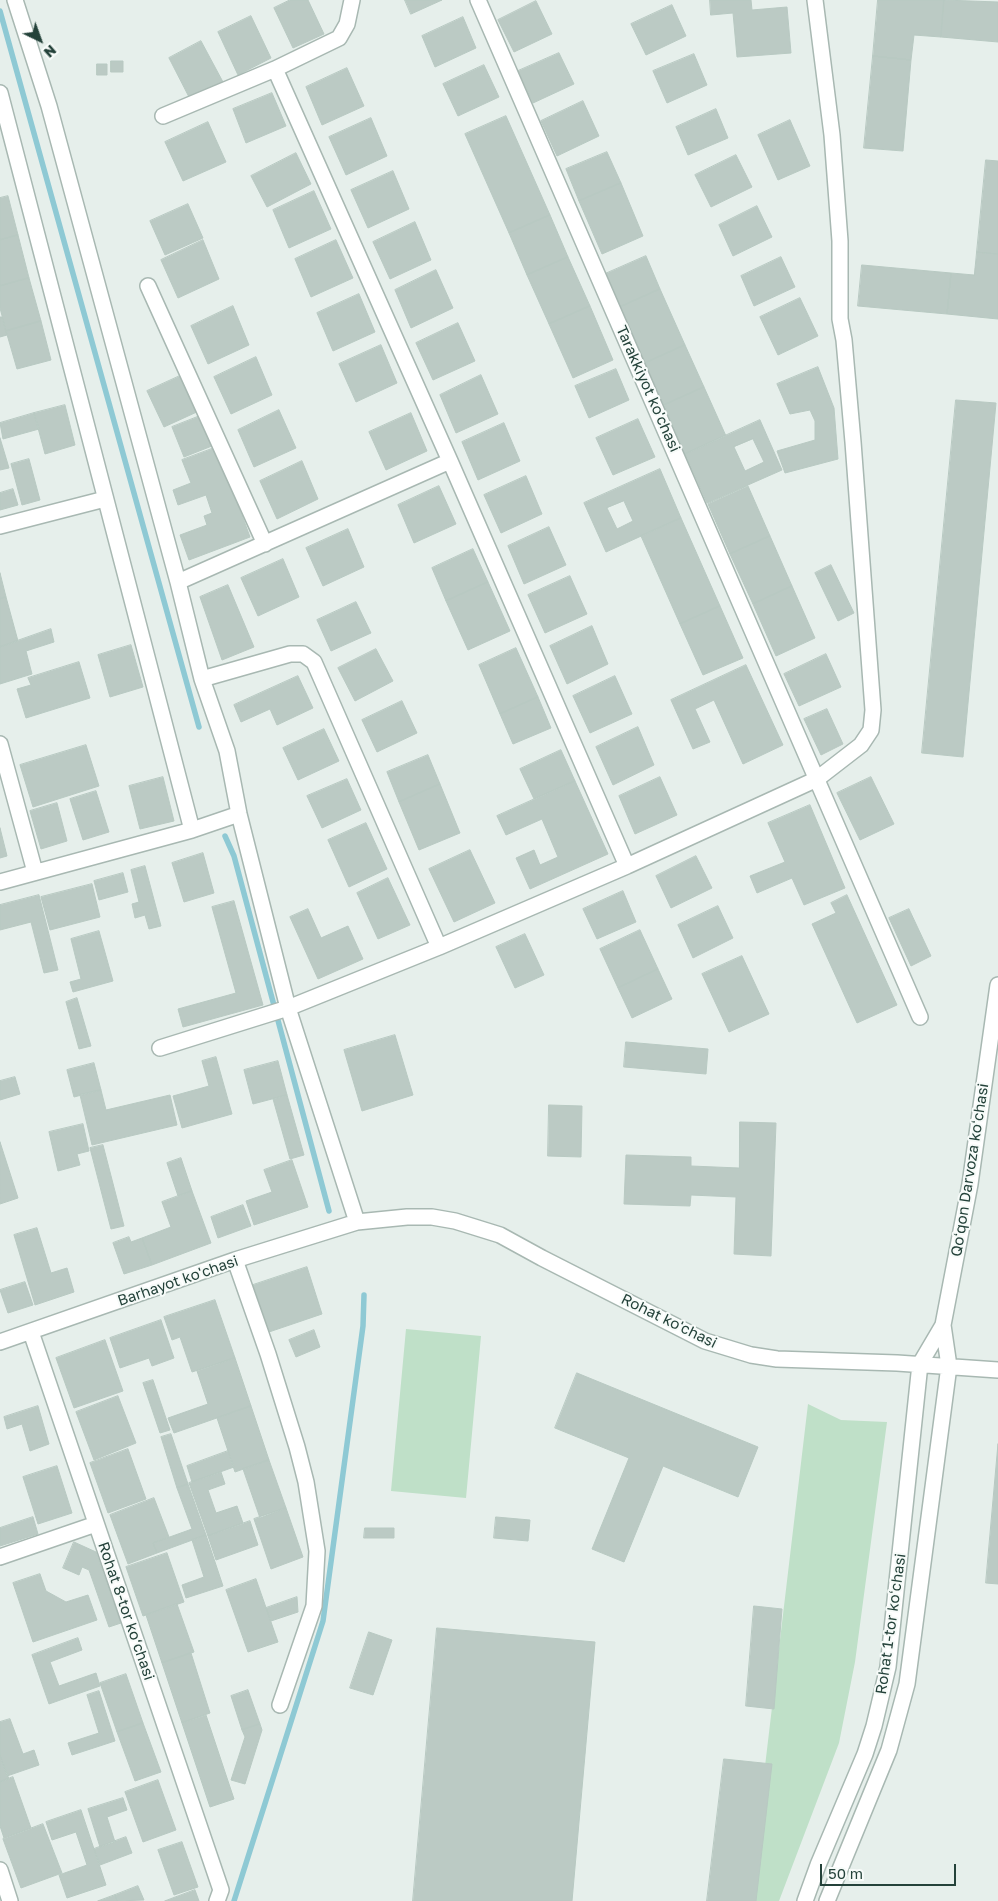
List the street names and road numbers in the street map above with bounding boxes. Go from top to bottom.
street label: Tarakkiyot ko'chasi [612,323,684,455]
street label: Qoʻqon Darvoza koʻchasi [947,1082,993,1258]
street label: Barhayot ko'chasi [115,1252,241,1310]
street label: Rohat ko'chasi [618,1290,720,1352]
street label: Rohat 8-tor ko‘chasi [94,1539,158,1683]
street label: Rohat 1-tor koʻchasi [872,1552,910,1696]

